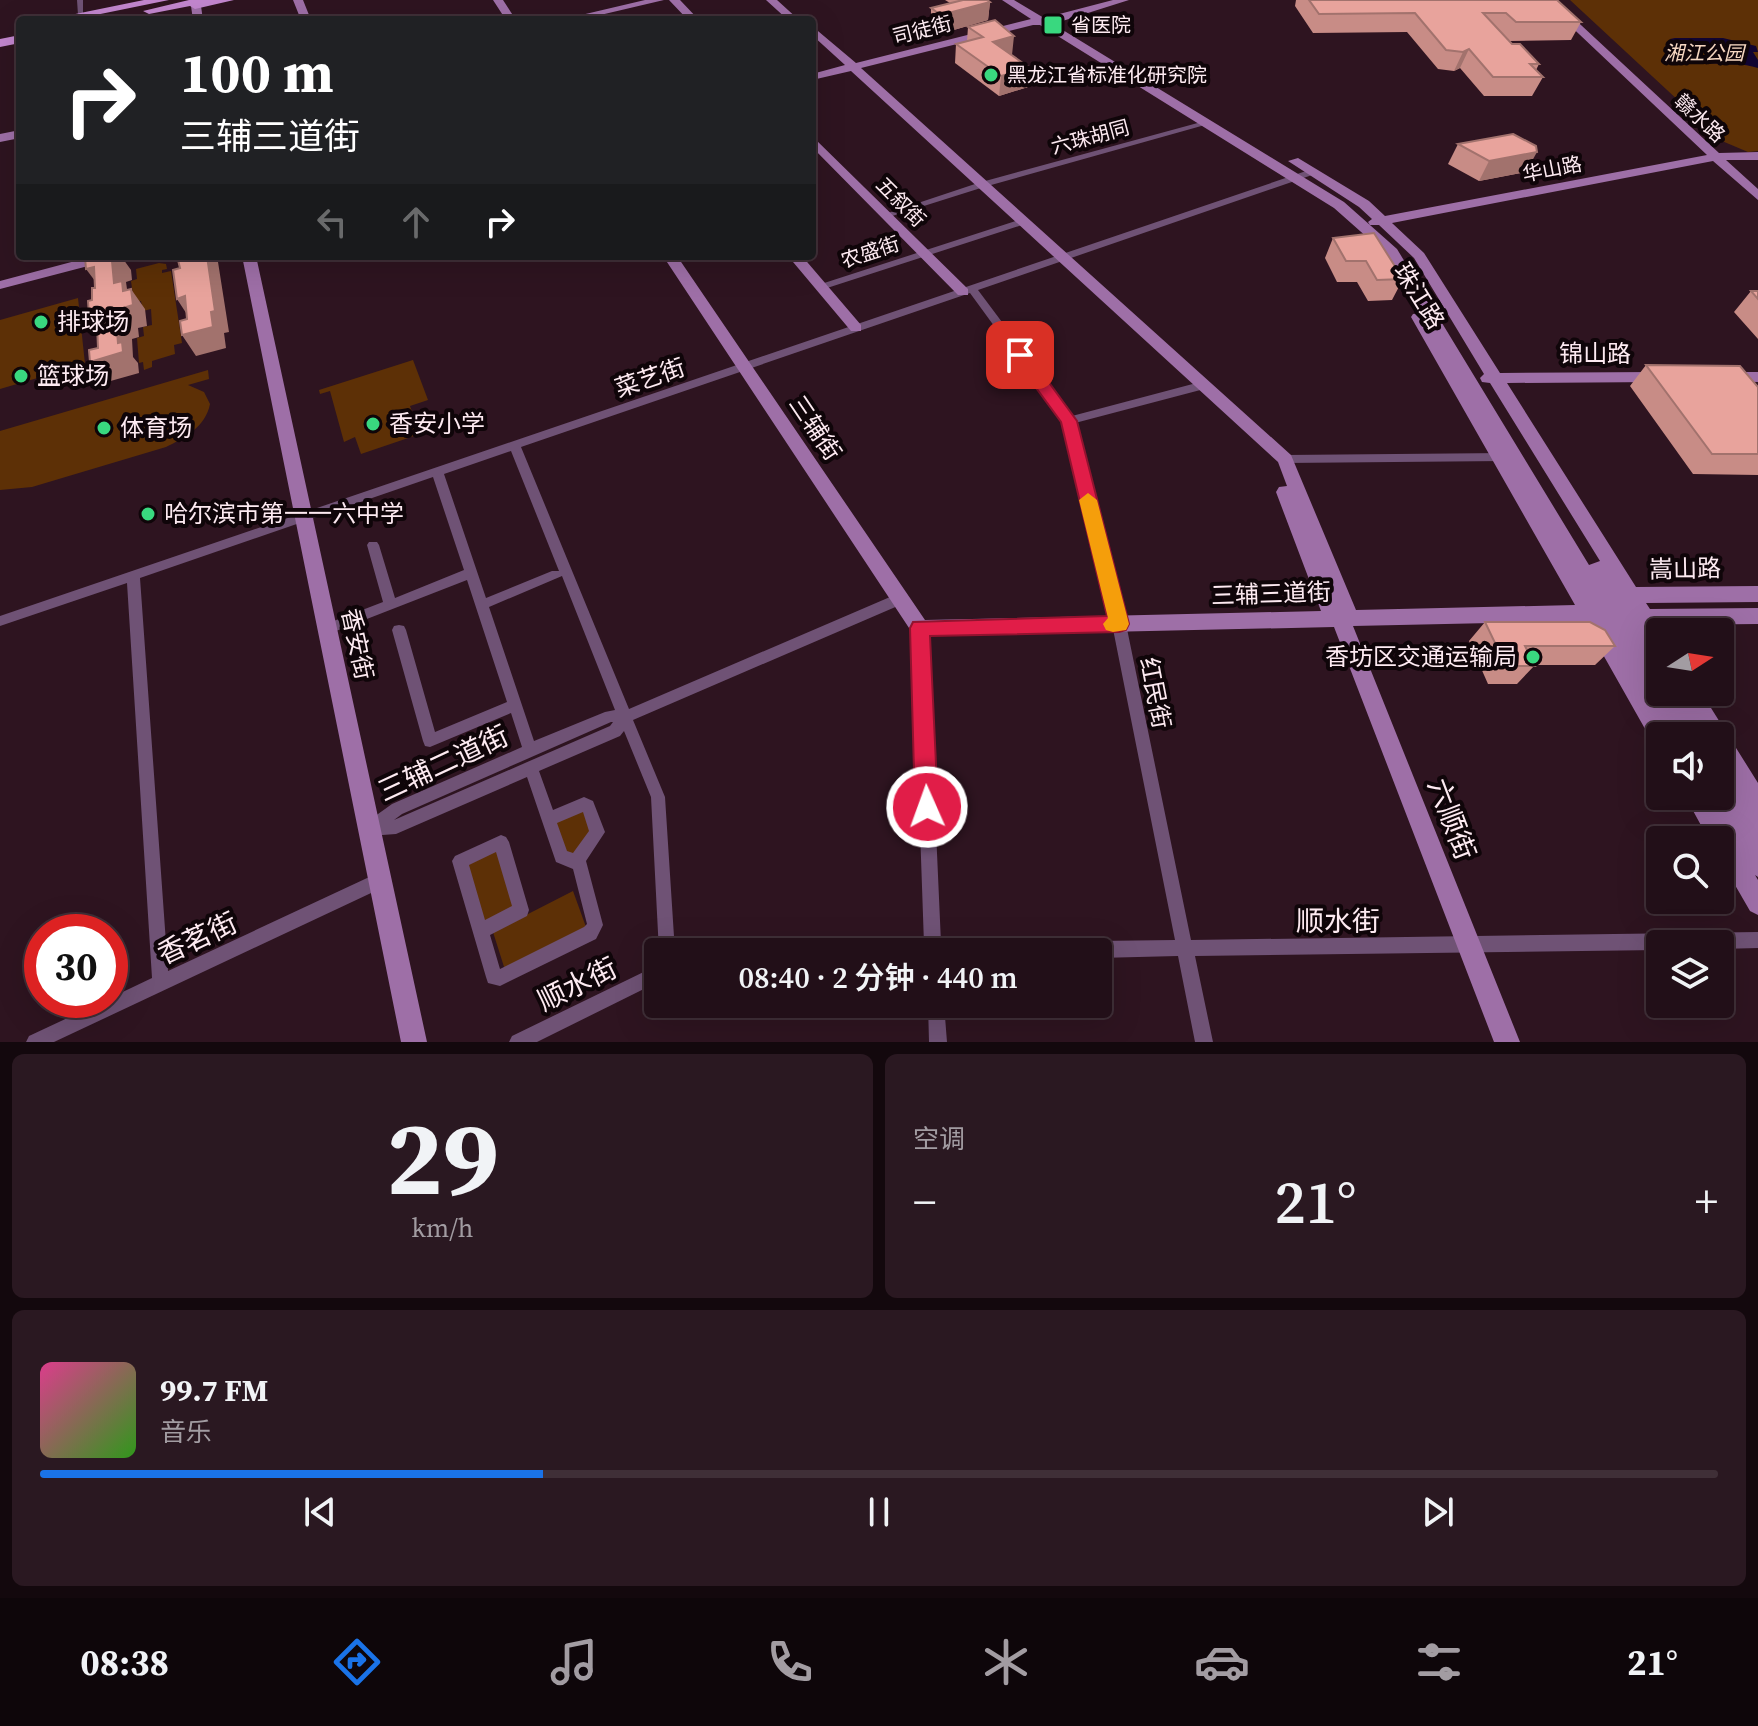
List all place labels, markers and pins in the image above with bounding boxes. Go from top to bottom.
place label: 省医院 [1071,11,1131,39]
marker: 省医院 [1042,14,1064,36]
place label: 黑龙江省标准化研究院 [1007,61,1207,89]
marker: 黑龙江省标准化研究院 [982,66,1000,84]
place label: 排球场 [57,305,129,338]
marker: 排球场 [32,313,50,331]
pin [986,321,1054,389]
place label: 篮球场 [37,359,109,392]
marker: 篮球场 [12,367,30,385]
place label: 香安小学 [389,407,485,440]
place label: 体育场 [120,411,192,444]
marker: 香安小学 [364,415,382,433]
marker: 体育场 [95,419,113,437]
place label: 哈尔滨市第一一六中学 [164,497,404,530]
marker: 哈尔滨市第一一六中学 [139,505,157,523]
place label: 香坊区交通运输局 [1325,640,1517,673]
marker: 香坊区交通运输局 [1524,648,1542,666]

